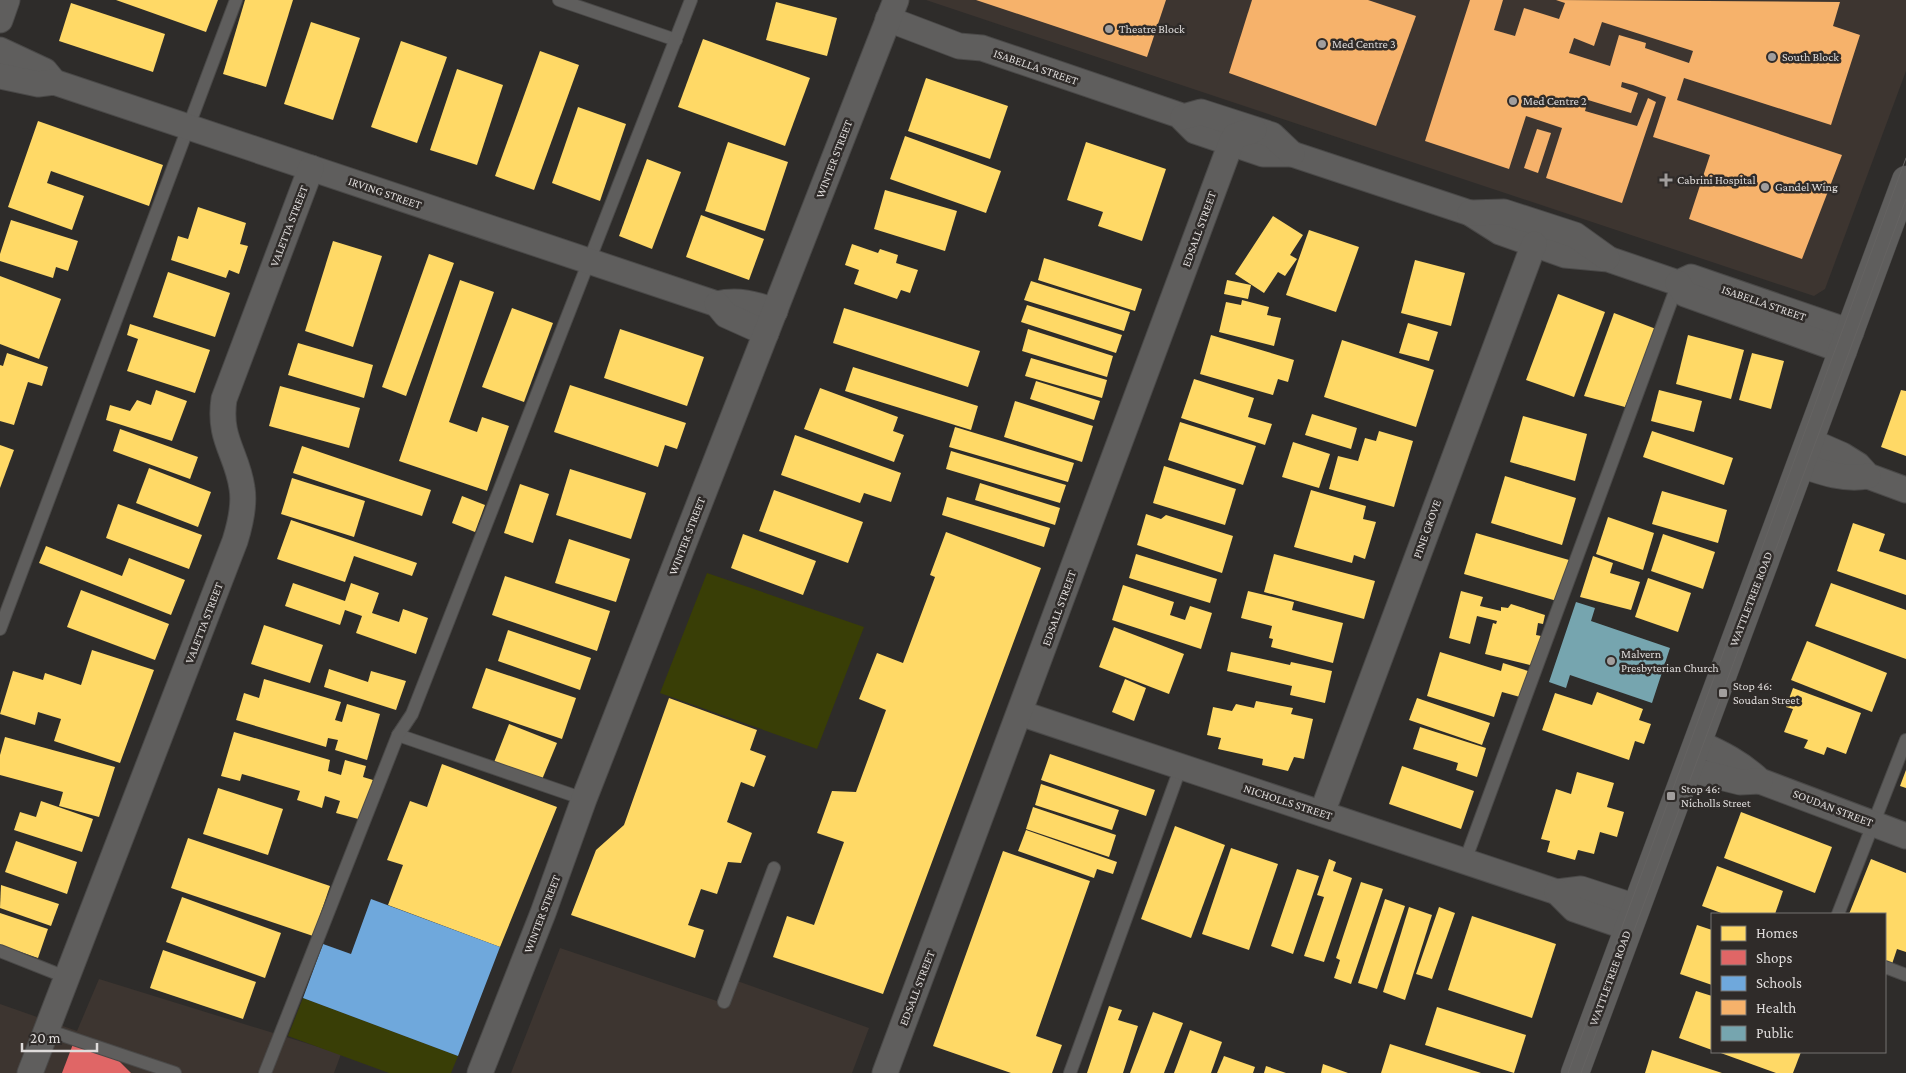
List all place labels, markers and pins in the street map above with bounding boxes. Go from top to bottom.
place label: Theatre Block [1119,22,1185,36]
marker: Theatre Block [1103,23,1115,35]
place label: Med Centre 3 [1332,37,1396,51]
marker: Med Centre 3 [1316,38,1328,50]
place label: South Block [1782,50,1839,64]
marker: South Block [1766,51,1778,63]
place label: Med Centre 2 [1523,94,1587,108]
marker: Med Centre 2 [1507,95,1519,107]
marker: Cabrini Hospital [1659,173,1673,187]
place label: Cabrini Hospital [1677,173,1756,187]
place label: Gandel Wing [1775,180,1838,194]
marker: Gandel Wing [1759,181,1771,193]
place label: Malvern Presbyterian Church [1621,647,1719,675]
marker: Malvern Presbyterian Church [1605,655,1617,667]
place label: Stop 46: Soudan Street [1733,679,1801,707]
marker: Stop 46: Soudan Street [1717,687,1729,699]
place label: Stop 46: Nicholls Street [1681,782,1752,810]
marker: Stop 46: Nicholls Street [1665,790,1677,802]

